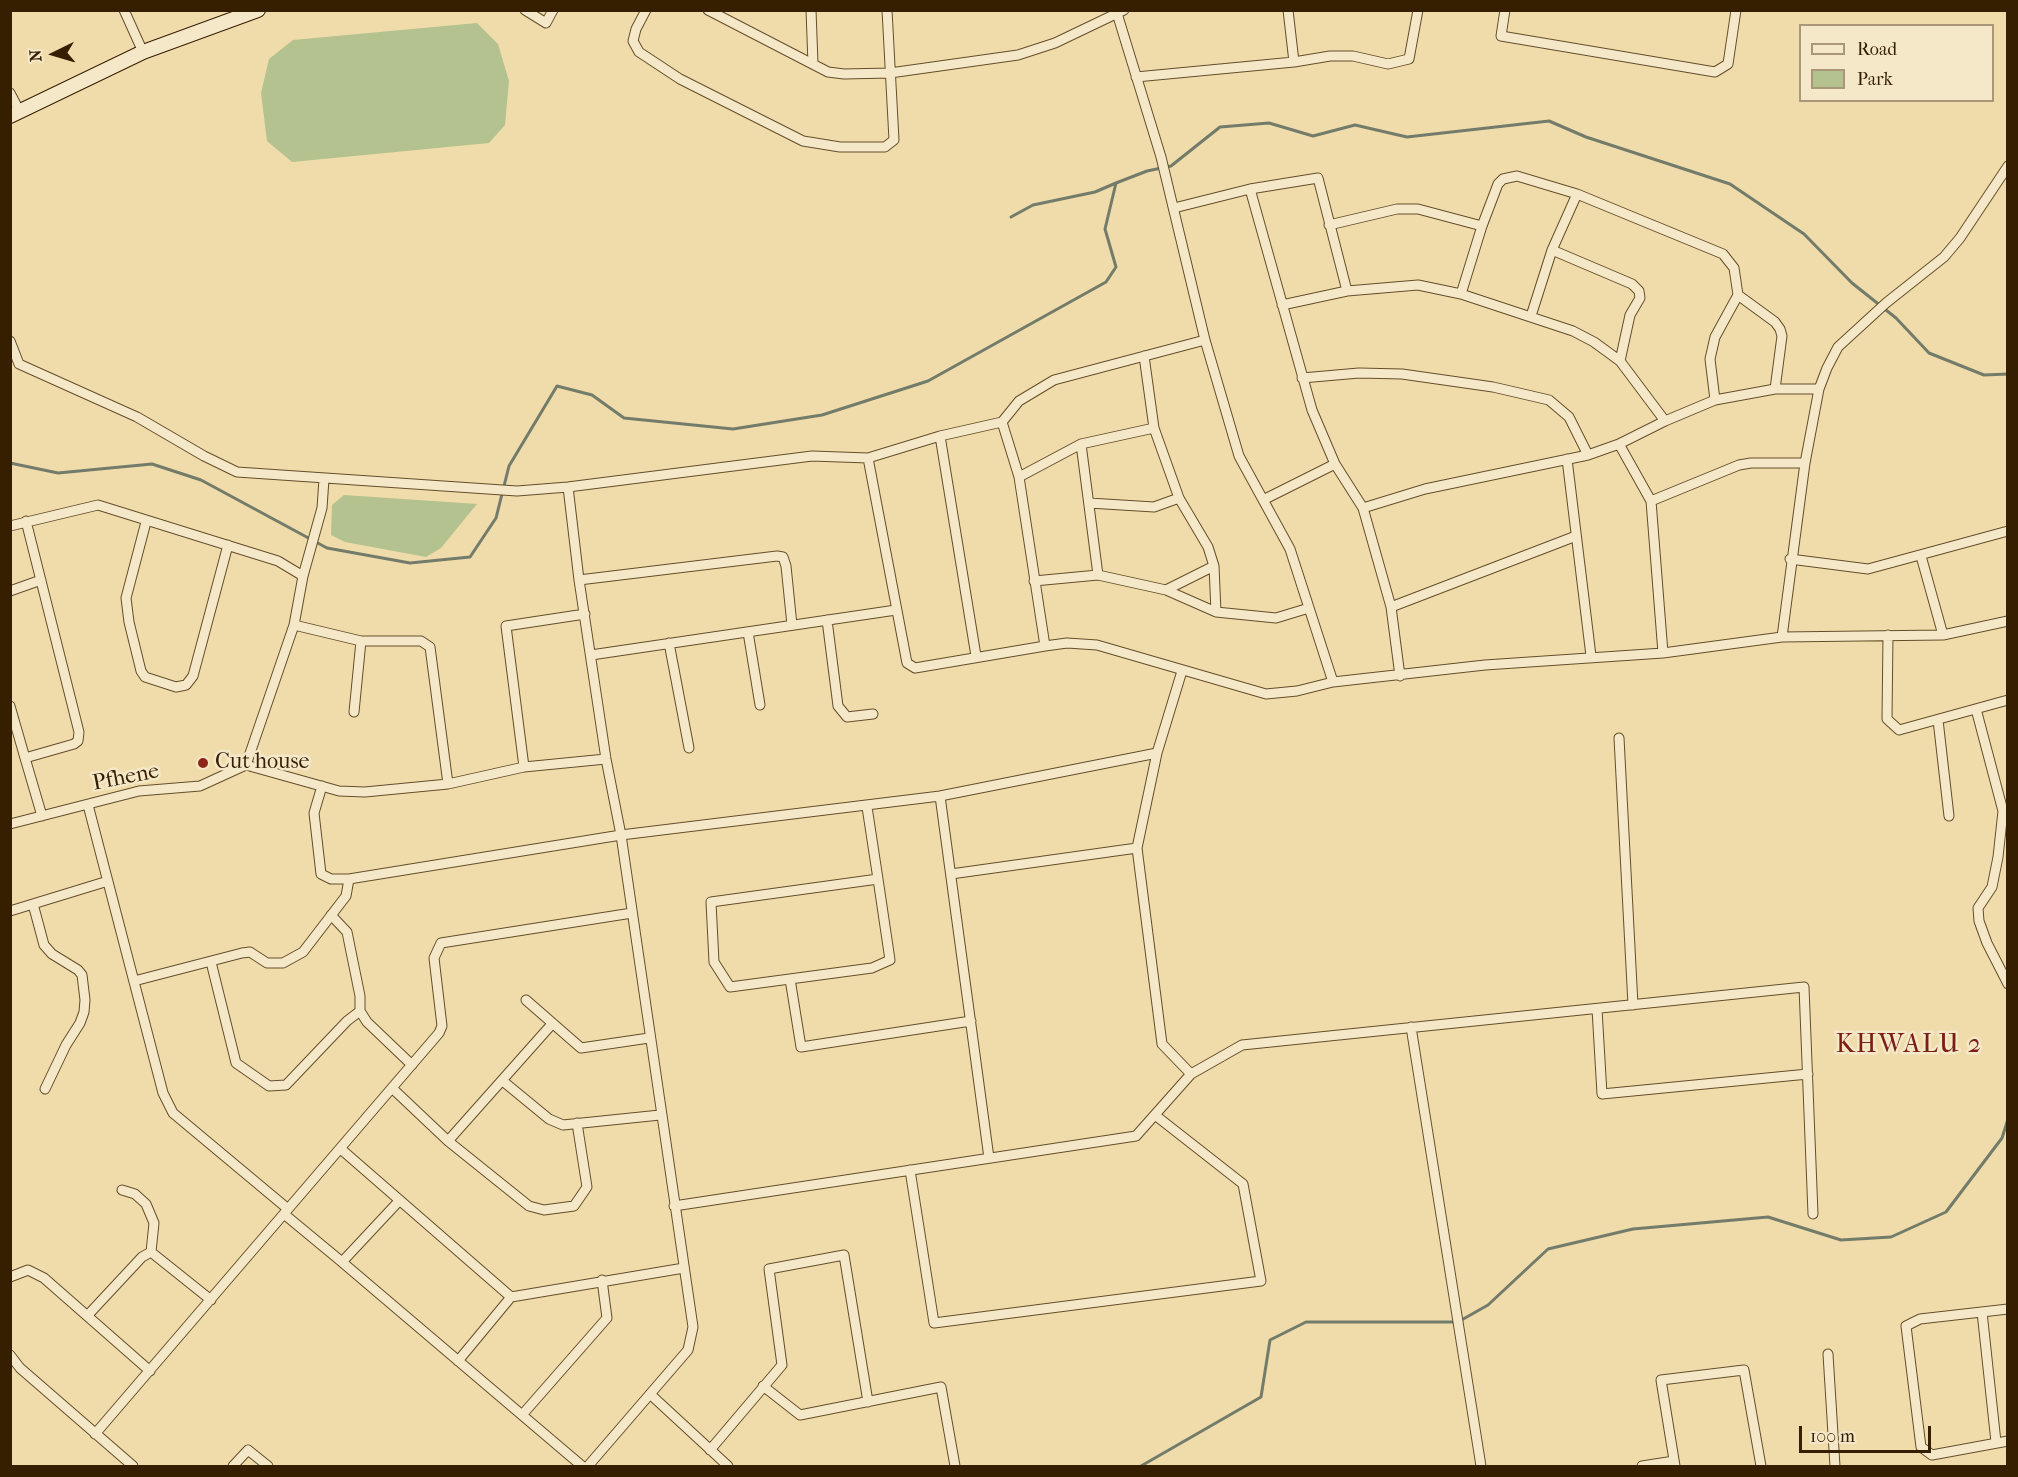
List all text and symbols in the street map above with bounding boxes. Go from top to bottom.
north arrow [24,24,84,84]
legend [1799,24,1994,102]
text: Road [1857,39,1897,60]
text: N [26,49,46,62]
text: Park [1857,69,1893,90]
place label: Cut house [215,750,309,776]
marker: Cut house [196,756,210,770]
street label: Pfhene [90,759,162,797]
district label: KHWALU 2 [1836,1030,1982,1062]
scale bar [1802,1414,1934,1452]
text: 100 m [1810,1426,1855,1447]

